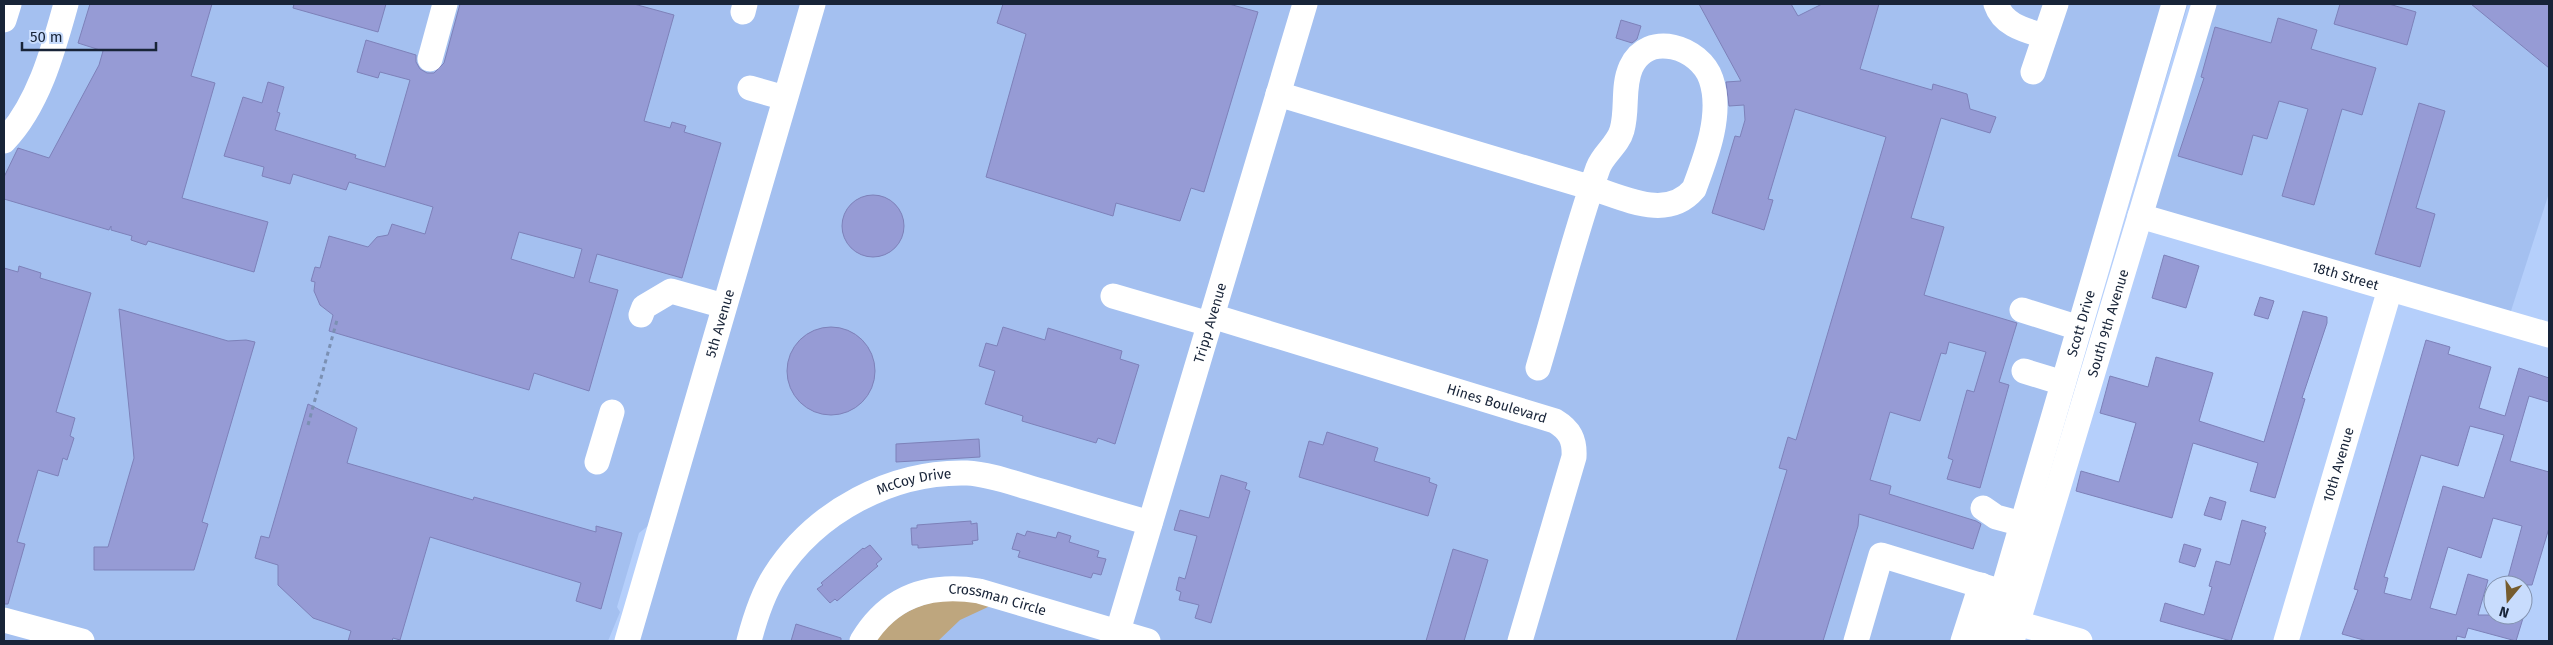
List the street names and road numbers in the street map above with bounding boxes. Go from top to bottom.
street label: 18th Street [2310,258,2382,294]
street label: South 9th Avenue [2084,267,2132,379]
street label: Tripp Avenue [1190,281,1230,365]
street label: 5th Avenue [702,287,738,359]
street label: Scott Drive [2063,288,2099,359]
street label: Hines Boulevard [1445,380,1549,427]
street label: 10th Avenue [2319,425,2357,504]
street label: McCoy Drive [874,465,952,498]
street label: Crossman Circle [948,580,1048,619]

